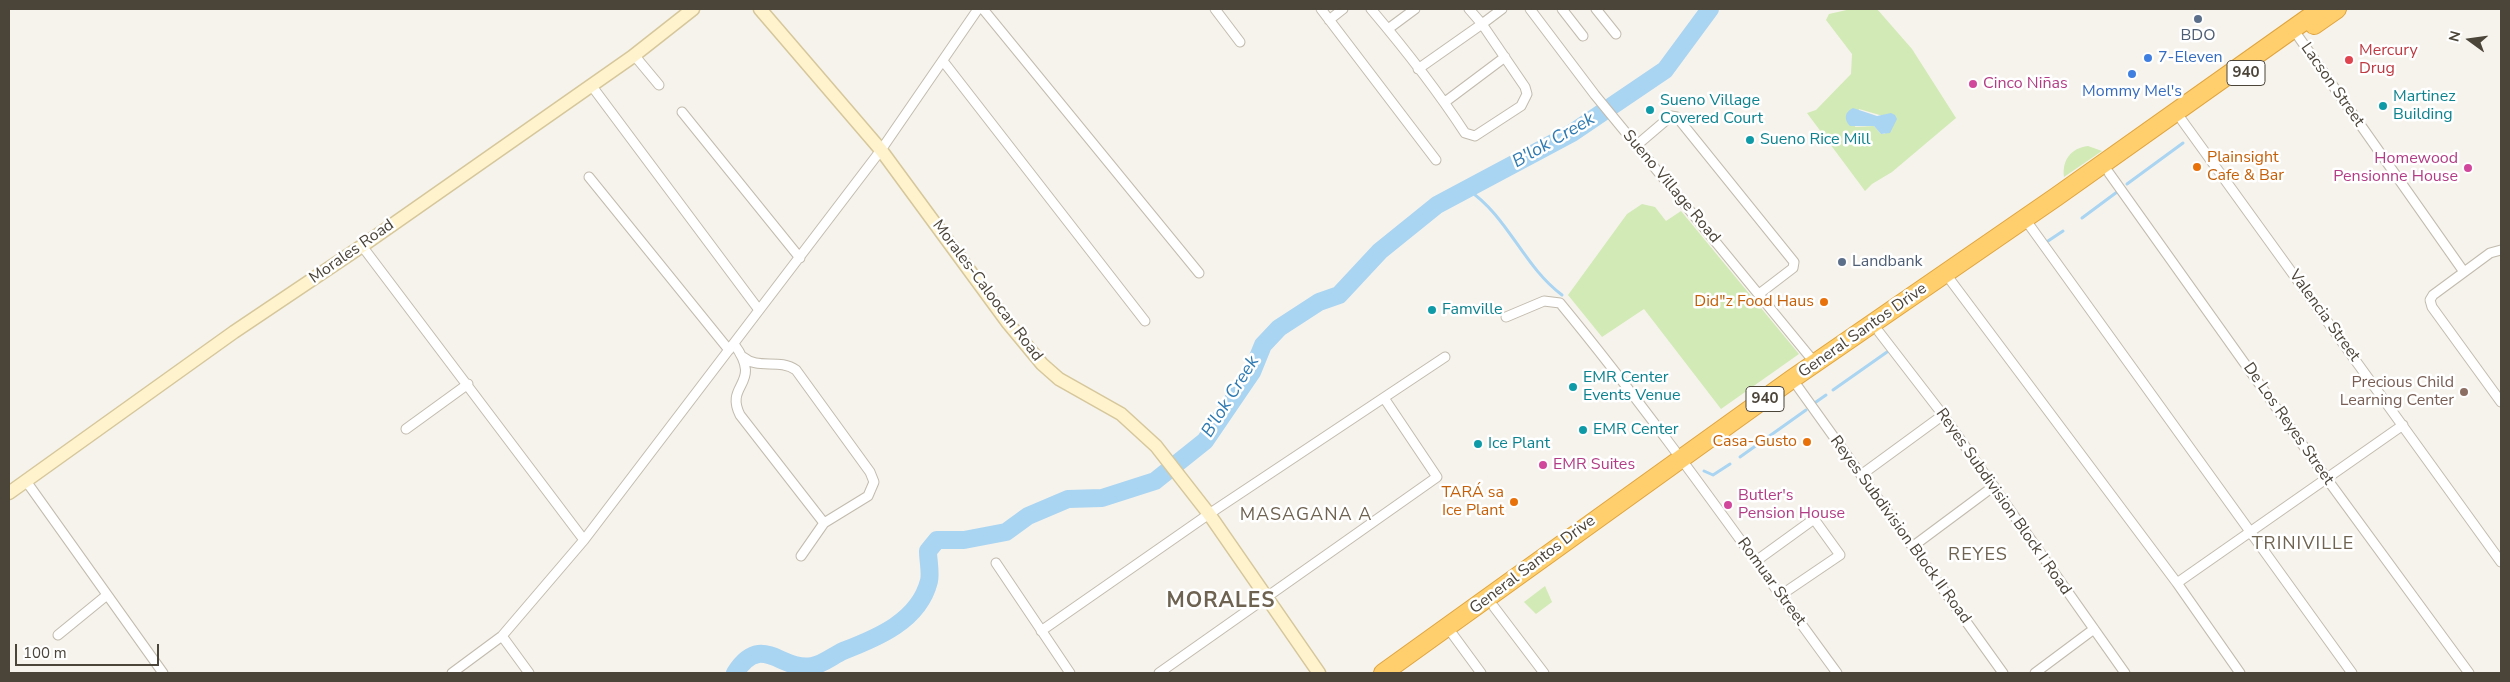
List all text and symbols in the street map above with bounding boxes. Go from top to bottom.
marker: BDO [2192,13,2204,25]
north arrow [2445,15,2495,65]
place label: BDO [2181,26,2215,46]
text: N [2444,29,2465,44]
street label: Lacson Street [2296,39,2368,131]
place label: Mercury Drug [2359,41,2418,79]
place label: 7-Eleven [2158,48,2222,68]
marker: 7-Eleven [2142,52,2154,64]
marker: Mercury Drug [2343,54,2355,66]
road number: 940 [2227,60,2265,86]
marker: Mommy Mel's [2126,68,2138,80]
place label: Cinco Niñas [1983,74,2068,94]
marker: Cinco Niñas [1967,78,1979,90]
place label: Mommy Mel's [2082,82,2182,102]
place label: Martinez Building [2393,87,2456,125]
place label: Sueno Village Covered Court [1660,91,1763,129]
marker: Martinez Building [2377,100,2389,112]
marker: Sueno Village Covered Court [1644,104,1656,116]
water label: B'lok Creek [1509,109,1599,173]
street label: Sueno Village Road [1618,127,1724,247]
place label: Sueno Rice Mill [1760,130,1871,150]
marker: Sueno Rice Mill [1744,134,1756,146]
place label: Plainsight Cafe & Bar [2207,148,2284,186]
place label: Homewood Pensionne House [2333,149,2458,187]
marker: Plainsight Cafe & Bar [2191,161,2203,173]
marker: Homewood Pensionne House [2462,162,2474,174]
street label: Morales Road [306,216,398,288]
street label: Morales-Caloocan Road [928,217,1046,365]
place label: Landbank [1852,252,1922,272]
marker: Landbank [1836,256,1848,268]
street label: Valencia Street [2284,267,2364,365]
street label: General Santos Drive [1795,279,1931,383]
place label: Did"z Food Haus [1694,292,1814,312]
marker: Did"z Food Haus [1818,296,1830,308]
place label: Famville [1442,300,1502,320]
marker: Famville [1426,304,1438,316]
water label: B'lok Creek [1198,352,1264,442]
street label: De Los Reyes Street [2239,359,2337,489]
place label: EMR Center Events Venue [1583,368,1680,406]
place label: Precious Child Learning Center [2340,373,2454,411]
marker: EMR Center Events Venue [1567,381,1579,393]
road number: 940 [1746,386,1784,412]
marker: Precious Child Learning Center [2458,386,2470,398]
street label: Reyes Subdivision Block I Road [1931,405,2075,599]
place label: EMR Center [1593,420,1678,440]
marker: EMR Center [1577,424,1589,436]
place label: Casa-Gusto [1712,432,1797,452]
street label: Reyes Subdivision Block II Road [1825,432,1975,628]
place label: Ice Plant [1488,434,1550,454]
marker: Casa-Gusto [1801,436,1813,448]
marker: Ice Plant [1472,438,1484,450]
place label: EMR Suites [1553,455,1635,475]
marker: EMR Suites [1537,459,1549,471]
place label: TARÁ sa Ice Plant [1441,483,1504,521]
place label: Butler's Pension House [1738,486,1845,524]
marker: TARÁ sa Ice Plant [1508,496,1520,508]
marker: Butler's Pension House [1722,499,1734,511]
district label: MASAGANA A [1238,505,1374,527]
street label: General Santos Drive [1466,512,1600,618]
street label: Romuar Street [1733,534,1809,630]
district label: TRINIVILLE [2251,534,2355,556]
district label: REYES [1947,545,2009,567]
district label: MORALES [1166,589,1276,615]
scale bar [18,634,161,666]
text: 100 m [23,643,67,663]

